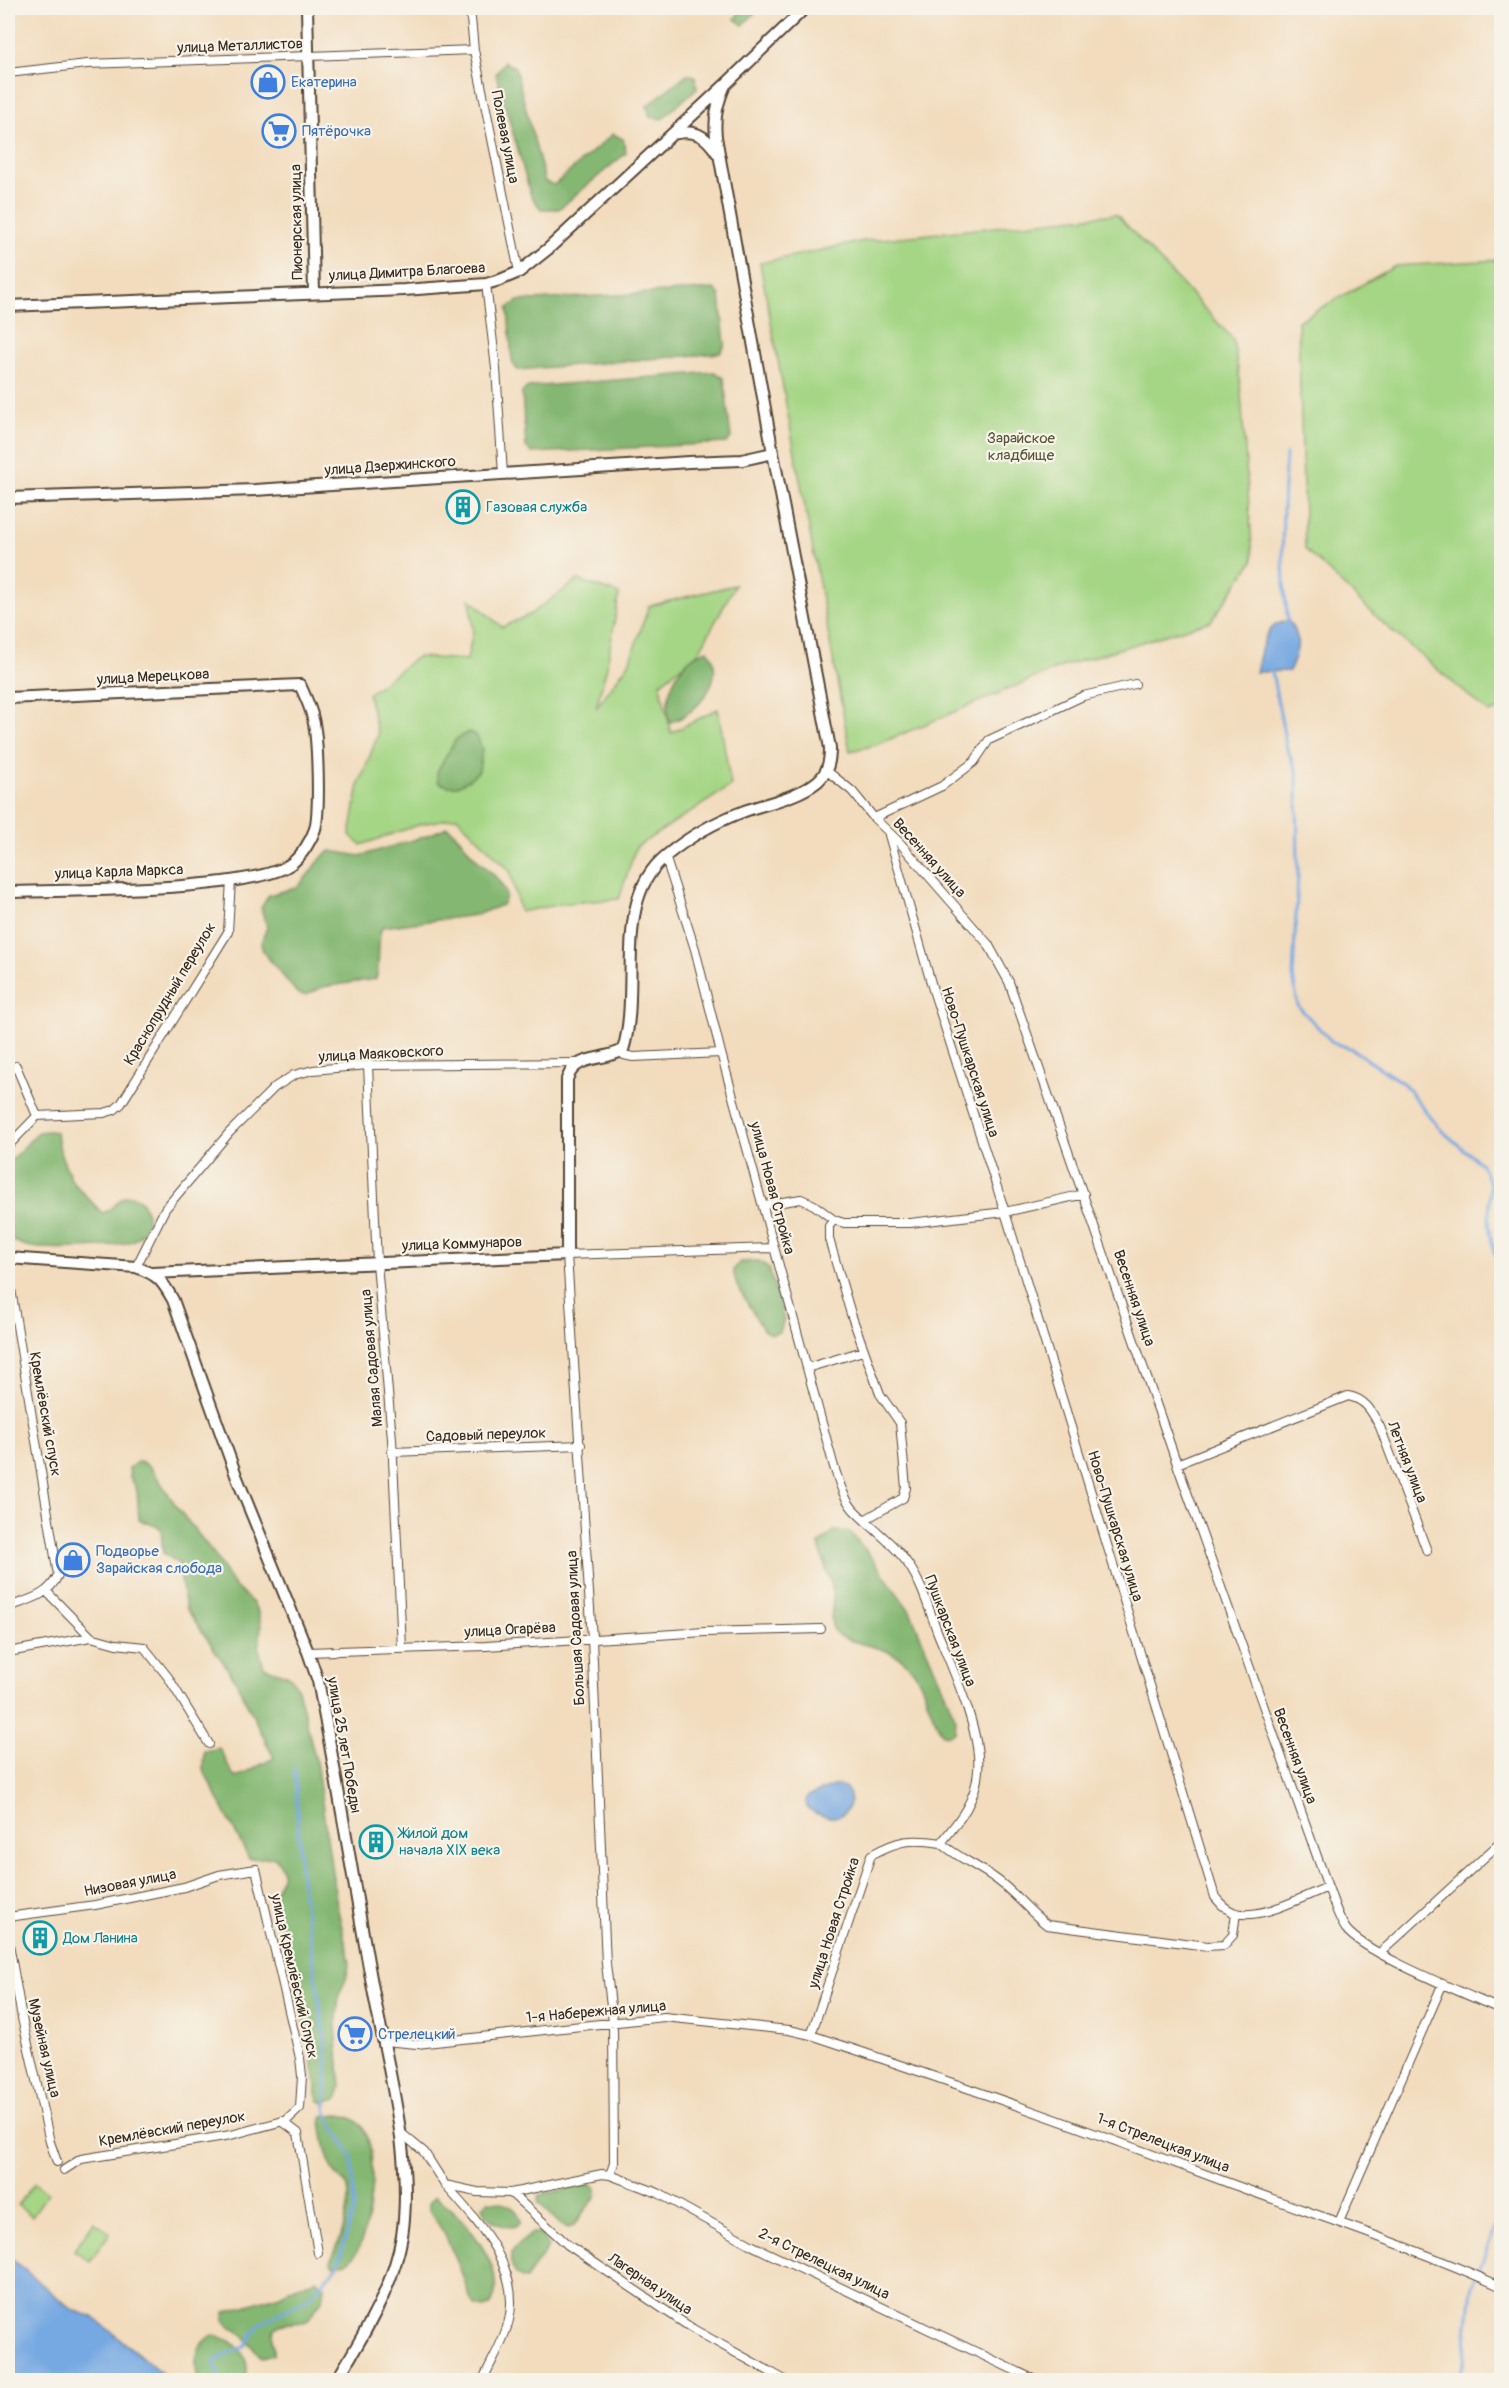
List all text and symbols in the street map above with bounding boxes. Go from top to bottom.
street label: улица Металлистов [176,34,303,58]
shop icon: Екатерина [250,64,286,100]
place label: Екатерина [291,73,357,92]
street label: Полевая улица [487,89,523,185]
supermarket icon: Пятёрочка [261,113,297,149]
place label: Пятёрочка [302,122,371,141]
street label: Пионерская улица [286,164,308,280]
street label: улица Димитра Благоева [327,258,486,286]
park label: Зарайское кладбище [987,429,1056,465]
street label: улица Дзержинского [323,452,456,480]
building icon: Газовая служба [445,489,481,525]
place label: Газовая служба [486,498,587,517]
street label: улица Мерецкова [95,665,210,689]
street label: Весенняя улица [888,814,970,902]
street label: улица Карла Маркса [53,860,184,884]
street label: Краснопрудный переулок [120,919,220,1069]
street label: Ново-Пушкарская улица [937,984,1003,1140]
street label: улица Маяковского [317,1041,444,1067]
street label: улица Новая Стройка [745,1119,799,1256]
street label: улица Коммунаров [400,1232,523,1256]
street label: Весенняя улица [1109,1247,1159,1349]
street label: Малая Садовая улица [357,1288,387,1428]
street label: Кремлёвский спуск [25,1350,65,1478]
street label: Летняя улица [1382,1417,1431,1506]
street label: Садовый переулок [426,1423,547,1447]
street label: Ново-Пушкарская улица [1083,1448,1147,1604]
shop icon: Подворье Зарайская слобода [55,1542,91,1578]
place label: Подворье Зарайская слобода [96,1542,222,1578]
street label: Большая Садовая улица [562,1550,590,1706]
street label: Пушкарская улица [920,1573,980,1689]
street label: улица Огарёва [463,1618,556,1642]
street label: улица 25 лет Победы [322,1674,365,1815]
street label: Весенняя улица [1269,1705,1321,1807]
building icon: Жилой дом начала XIX века [358,1824,394,1860]
place label: Жилой дом начала XIX века [397,1824,500,1860]
street label: улица Новая Стройка [804,1855,864,1992]
street label: Низовая улица [82,1865,178,1901]
street label: улица Кремлёвский Спуск [266,1891,322,2060]
building icon: Дом Ланина [22,1920,58,1956]
place label: Дом Ланина [62,1929,138,1948]
street label: 1-я Набережная улица [525,1996,667,2028]
street label: Музейная улица [23,1997,65,2099]
supermarket icon: Стрелецкий [337,2016,373,2052]
place label: Стрелецкий [378,2025,456,2044]
street label: Кремлёвский переулок [97,2107,247,2151]
street label: 1-я Стрелецкая улица [1094,2109,1232,2177]
street label: 2-я Стрелецкая улица [755,2224,893,2304]
street label: Лагерная улица [603,2248,696,2319]

